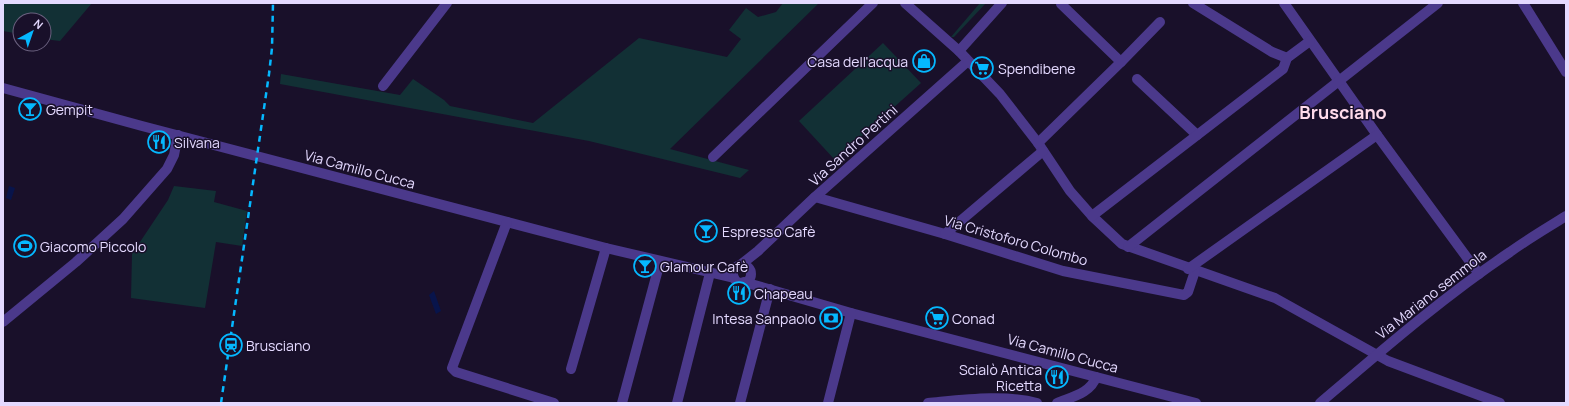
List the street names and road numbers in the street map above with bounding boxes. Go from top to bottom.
street label: Via Sandro Pertini [805,100,901,190]
street label: Via Camillo Cucca [303,145,417,193]
street label: Via Cristoforo Colombo [942,210,1090,270]
street label: Via Mariano semmola [1372,245,1490,343]
street label: Via Camillo Cucca [1006,329,1120,377]

